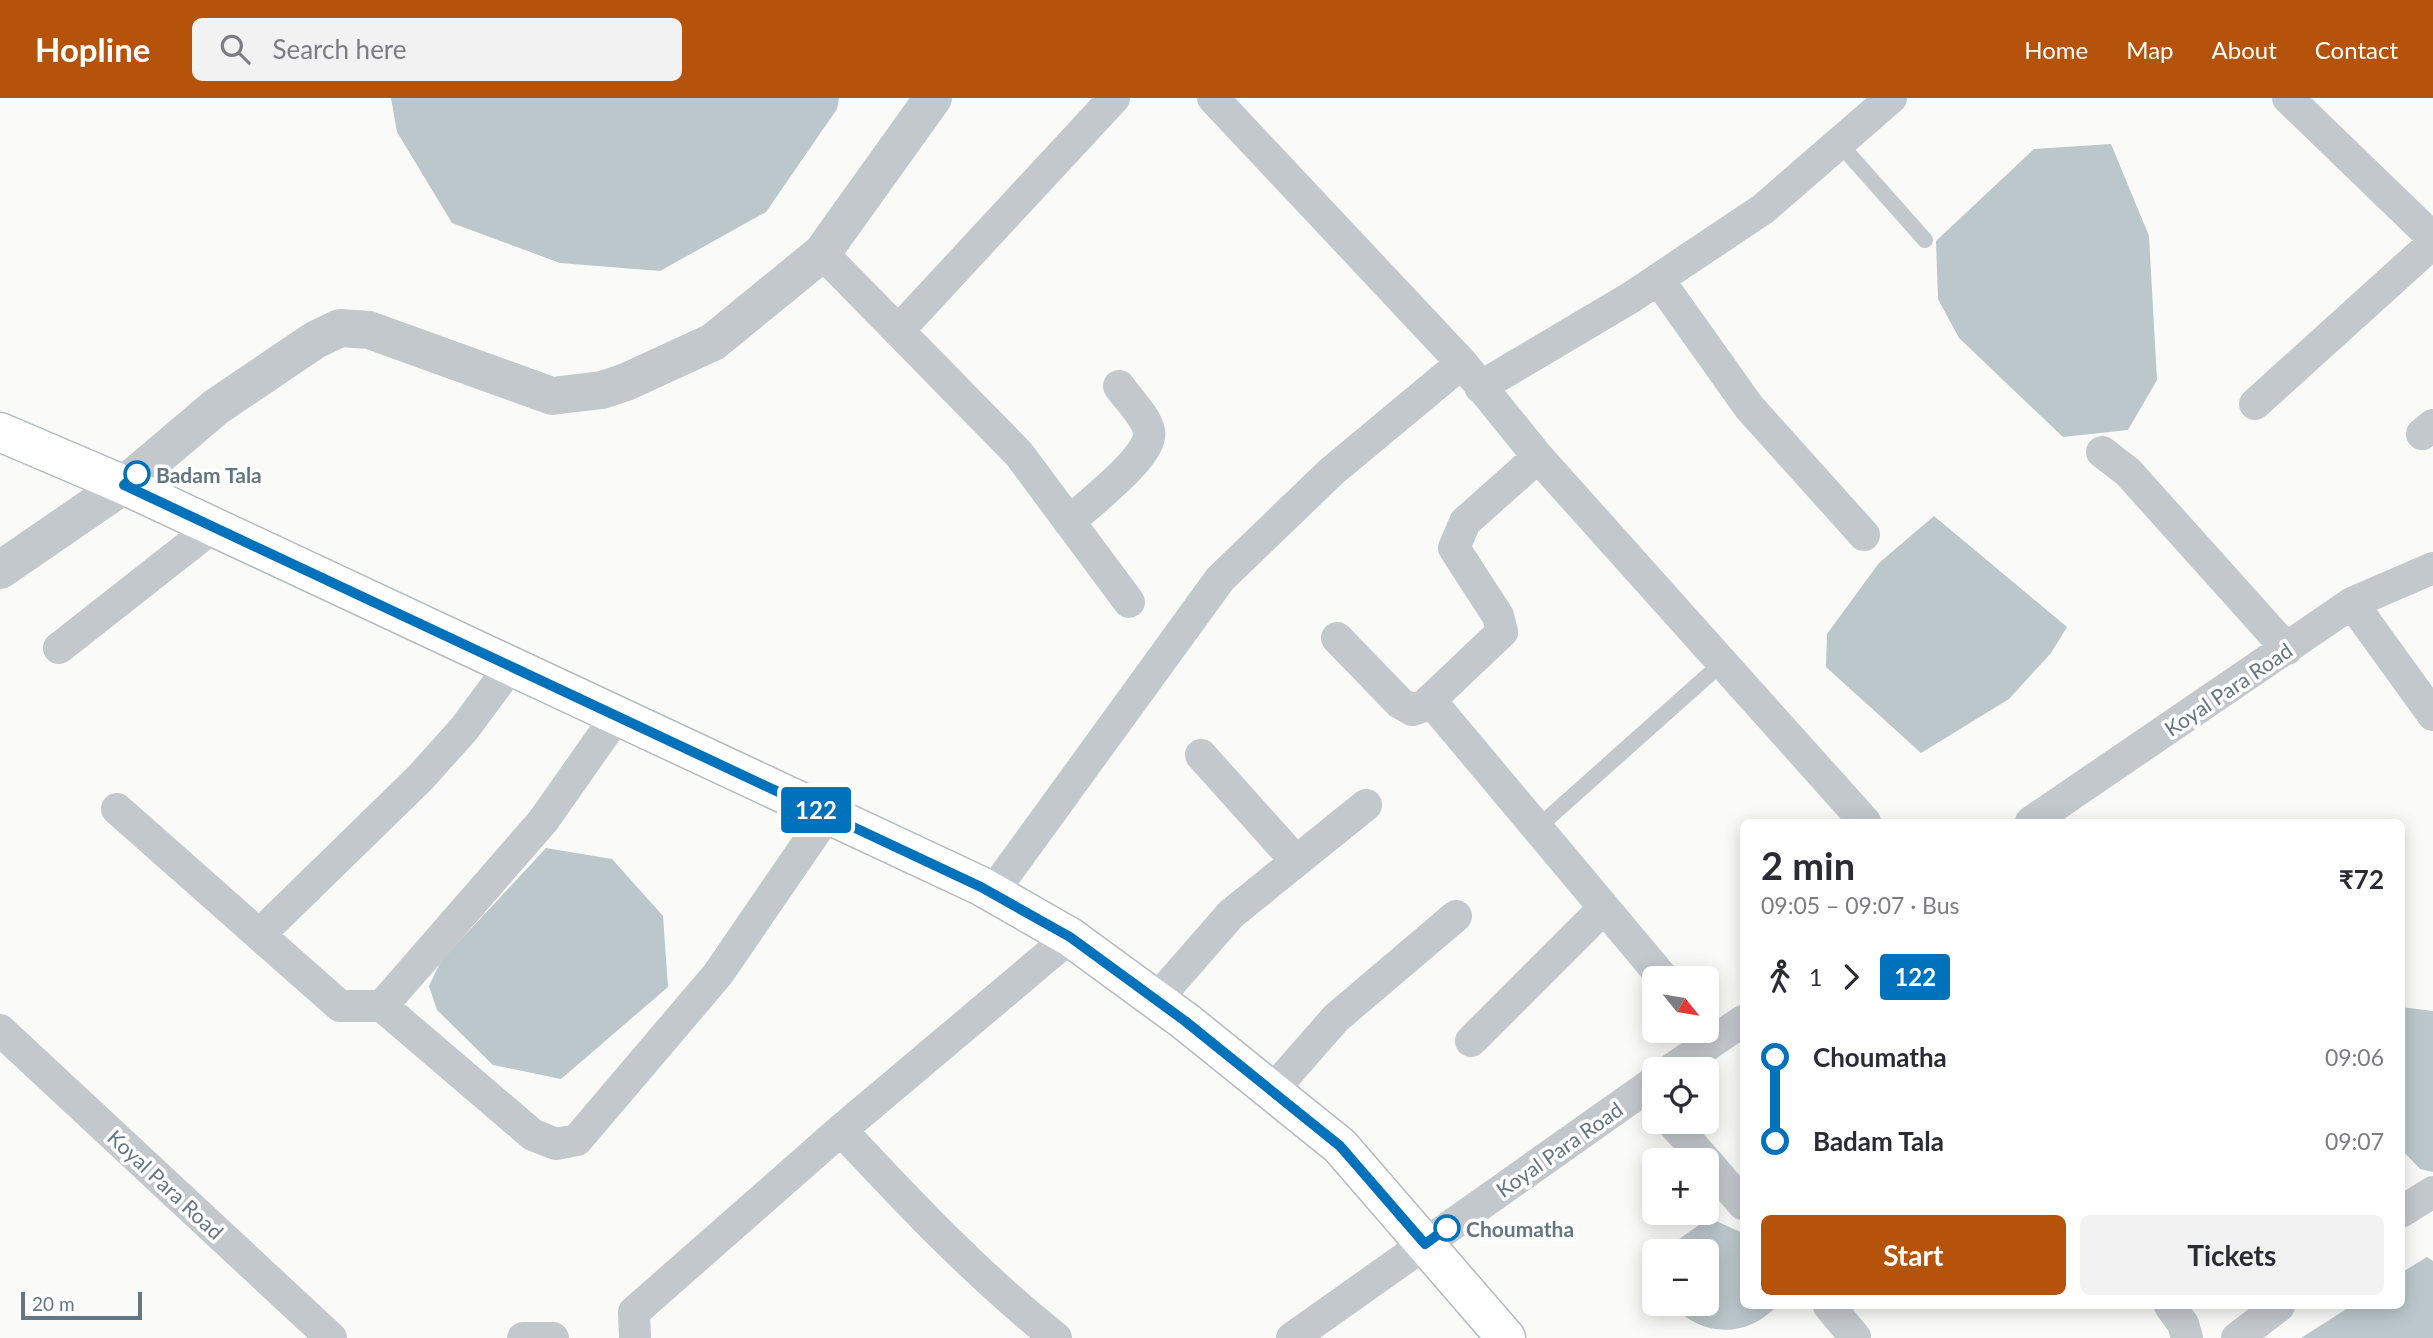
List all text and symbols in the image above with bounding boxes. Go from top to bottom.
search box [192,18,682,81]
text: Hopline [35,29,150,69]
icon: search [216,30,254,68]
text: Search here [272,33,407,65]
text: Home [2024,35,2088,64]
text: Map [2126,35,2174,64]
text: About [2212,35,2277,64]
text: Contact [2315,35,2398,64]
marker: Badam Tala [124,461,150,487]
place label: Badam Tala [156,462,262,487]
street label: Koyal Para Road [2159,637,2297,741]
line badge: 122 [776,787,856,833]
text: 122 [795,795,837,824]
text: 2 min [1761,842,1855,888]
text: ₹72 [2339,863,2384,895]
text: 09:05 – 09:07 · Bus [1761,891,1960,919]
icon: walk [1761,958,1799,996]
icon: forward [1832,958,1870,996]
text: 122 [1894,962,1936,991]
text: 1 [1809,963,1822,991]
north arrow [1642,966,1718,1043]
map controls [1642,966,1719,1316]
text: Choumatha [1813,1041,1947,1073]
text: 09:06 [2325,1043,2384,1071]
button: locate [1642,1057,1719,1134]
street label: Koyal Para Road [1491,1096,1627,1202]
street label: Koyal Para Road [103,1124,229,1244]
text: Badam Tala [1813,1125,1944,1157]
text: 09:07 [2325,1127,2384,1155]
button: + [1642,1148,1719,1225]
marker: Choumatha [1434,1215,1460,1241]
button: Start [1761,1215,2066,1295]
button: Tickets [2080,1215,2384,1295]
place label: Choumatha [1466,1216,1574,1241]
button: − [1642,1239,1719,1316]
scale bar [21,1289,142,1321]
text: 20 m [32,1292,75,1315]

